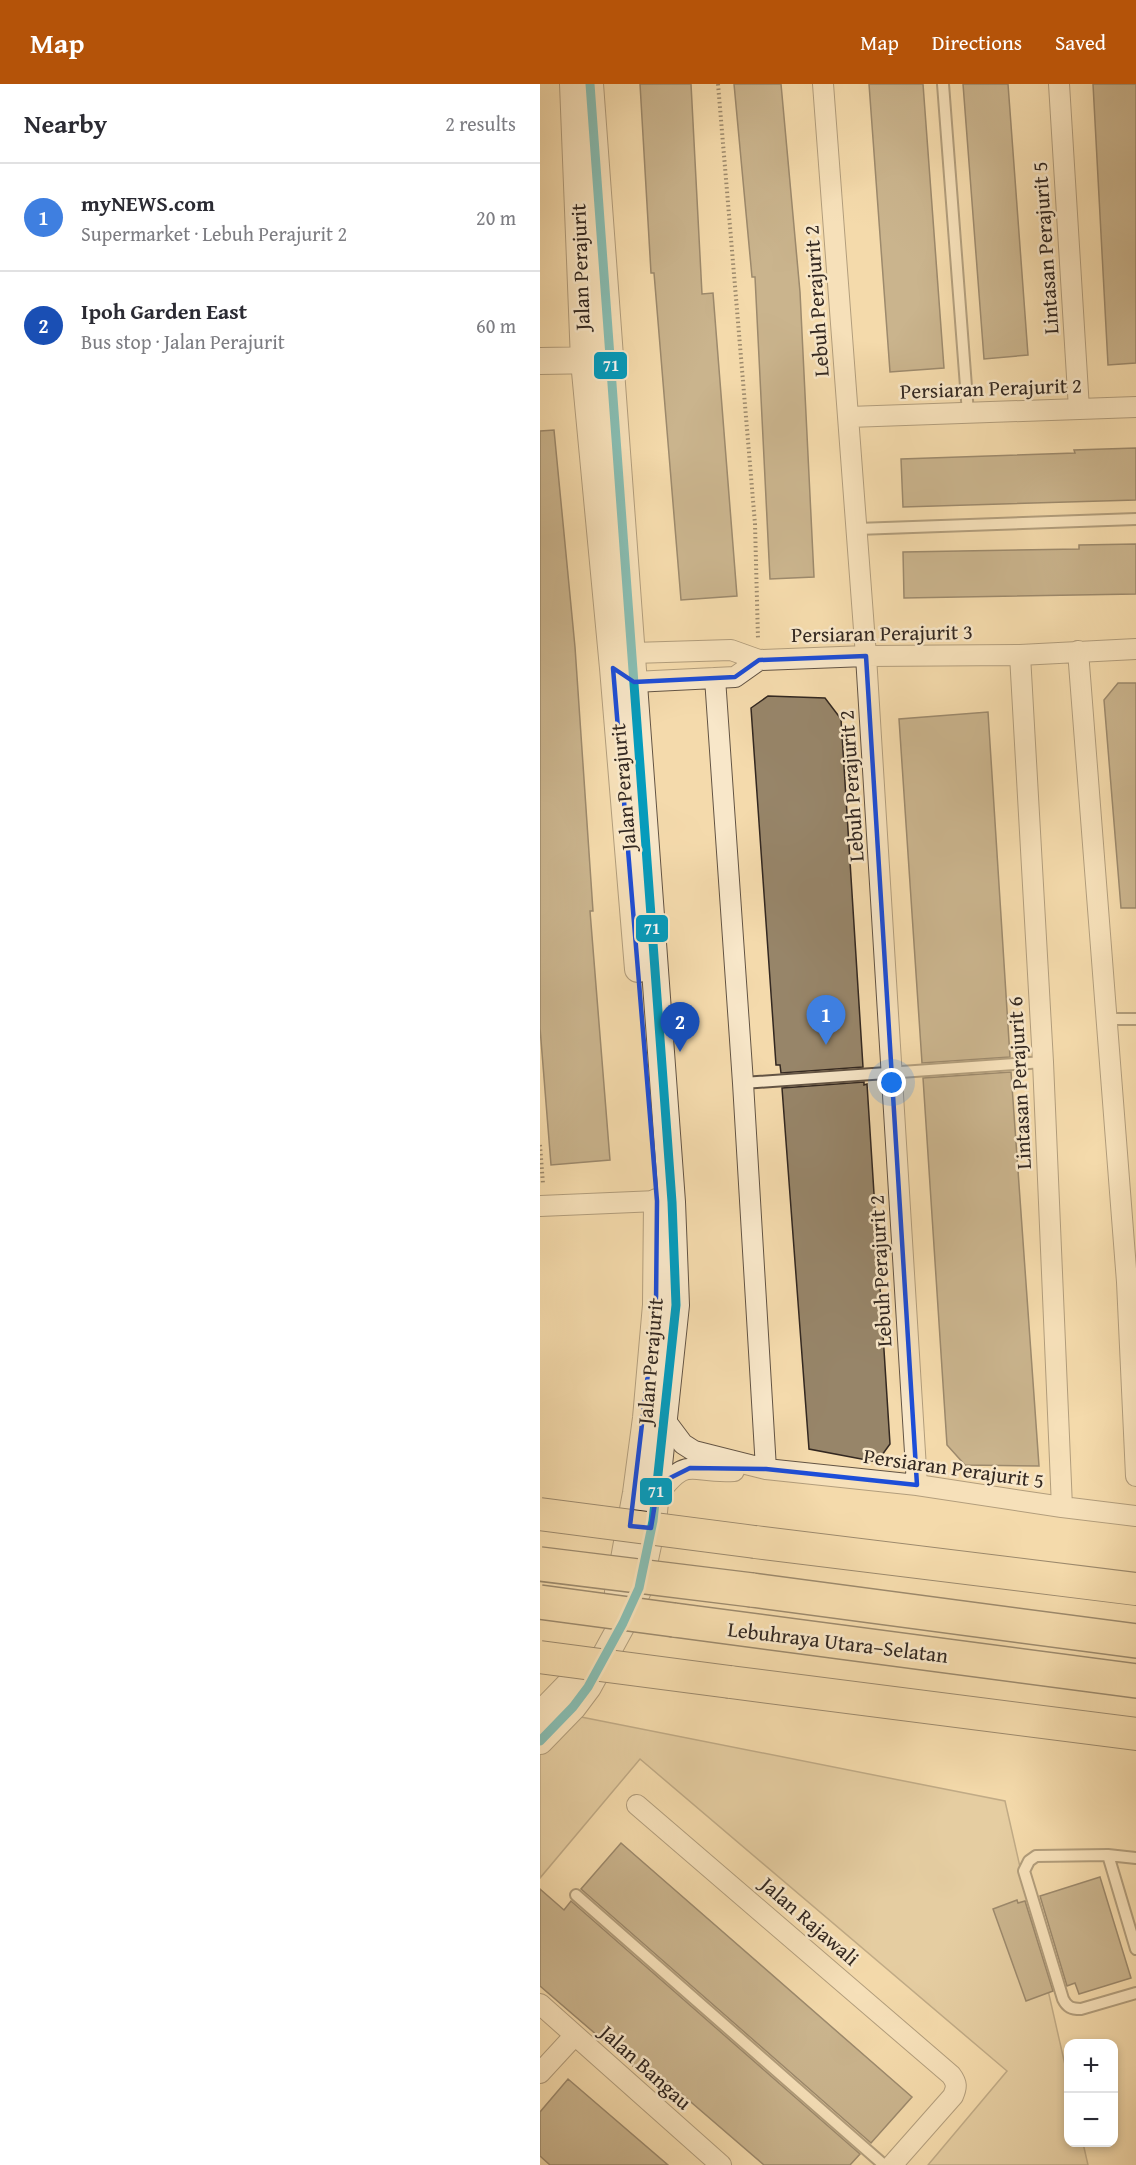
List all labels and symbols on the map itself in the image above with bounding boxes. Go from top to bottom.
street label: Lintasan Perajurit 5 [1023,161,1067,335]
street label: Jalan Perajurit [562,202,598,334]
street label: Lebuh Perajurit 2 [795,224,837,378]
line badge: 71 [593,351,628,380]
text: 71 [603,353,619,377]
street label: Persiaran Perajurit 2 [900,369,1082,407]
street label: Persiaran Perajurit 3 [791,616,973,650]
street label: Lebuh Perajurit 2 [830,709,872,863]
street label: Jalan Perajurit [602,722,644,855]
line badge: 71 [635,914,669,943]
text: 71 [644,916,660,940]
pin: 1 [806,996,846,1045]
street label: Lintasan Perajurit 6 [999,996,1039,1170]
pin: 2 [660,1002,700,1052]
your location [877,1068,906,1097]
street label: Lebuh Perajurit 2 [861,1194,899,1348]
street label: Jalan Perajurit [629,1296,671,1429]
street label: Persiaran Perajurit 5 [862,1440,1046,1496]
line badge: 71 [639,1477,673,1506]
text: 71 [648,1479,664,1503]
street label: Lebuhraya Utara–Selatan [726,1613,950,1671]
street label: Jalan Rajawali [751,1867,866,1973]
street label: Jalan Bangau [591,2015,699,2117]

